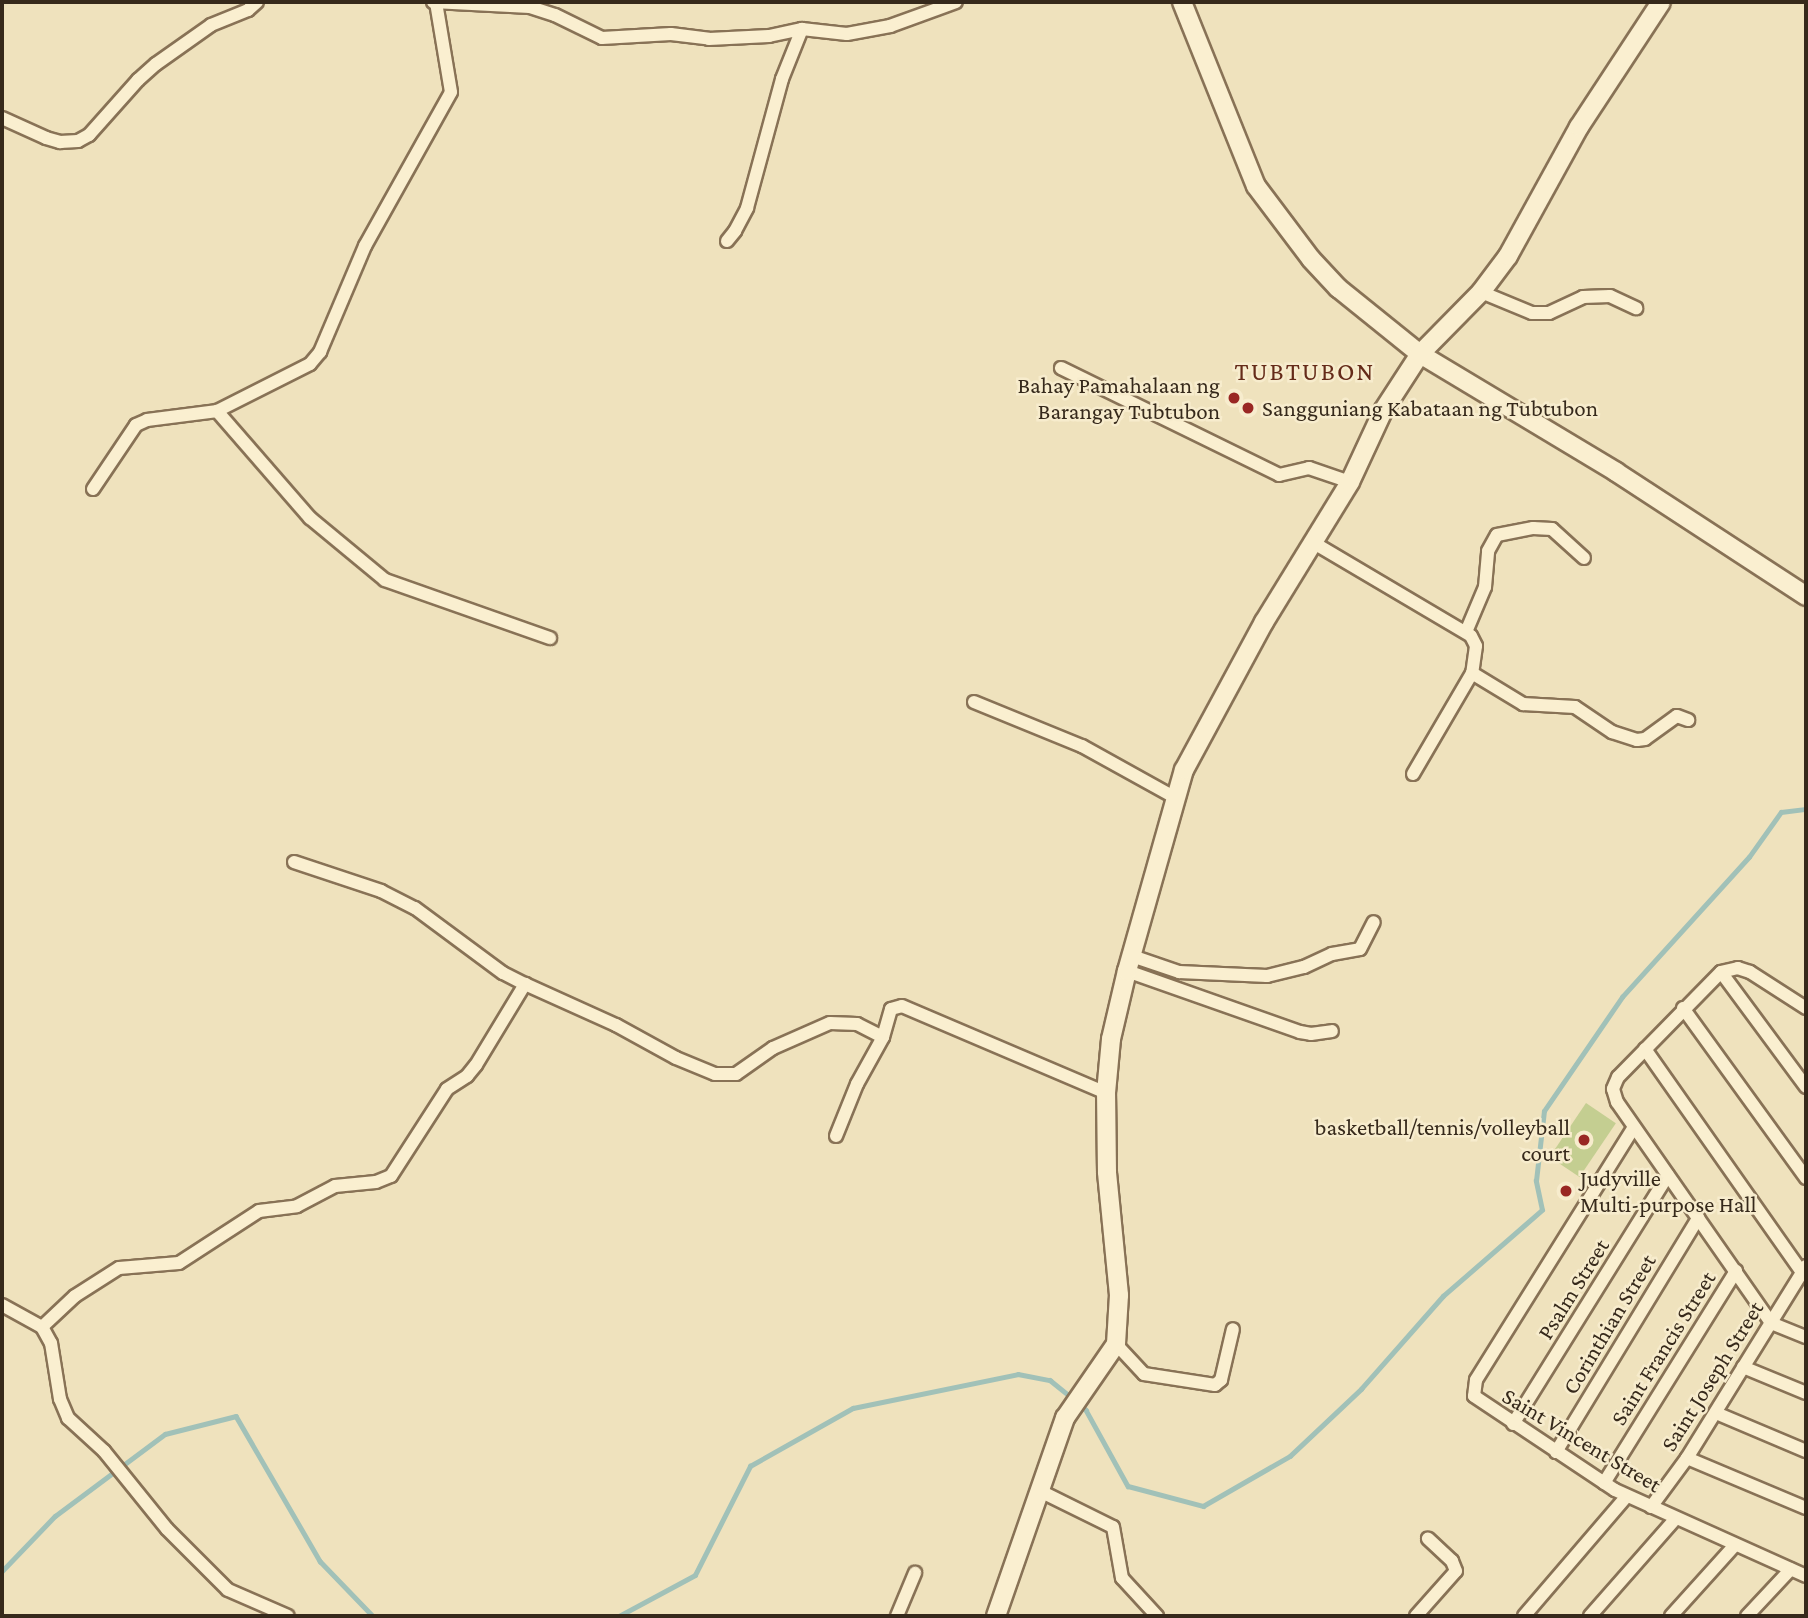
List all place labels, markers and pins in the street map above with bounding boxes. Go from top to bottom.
place label: Bahay Pamahalaan ng Barangay Tubtubon [1018,371,1220,425]
marker: Bahay Pamahalaan ng Barangay Tubtubon [1226,390,1242,406]
place label: Sangguniang Kabataan ng Tubtubon [1262,394,1598,422]
marker: Sangguniang Kabataan ng Tubtubon [1240,400,1256,416]
place label: basketball/tennis/volleyball court [1315,1113,1570,1167]
marker: basketball/tennis/volleyball court [1576,1132,1592,1148]
place label: Judyville Multi-purpose Hall [1580,1164,1757,1218]
marker: Judyville Multi-purpose Hall [1558,1183,1574,1199]

